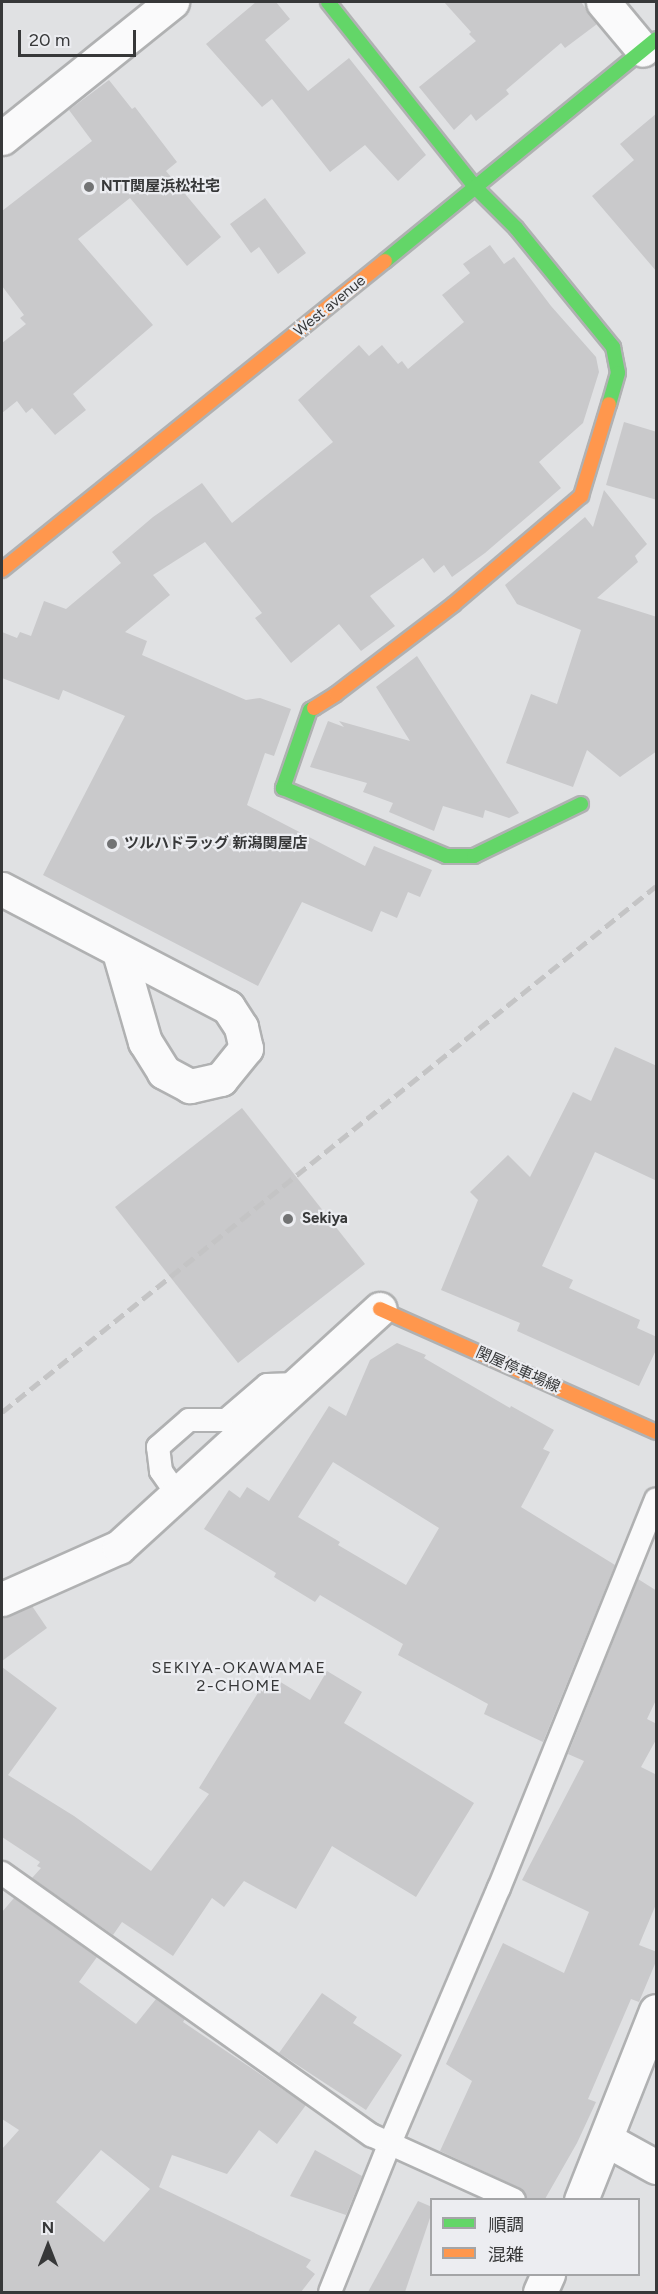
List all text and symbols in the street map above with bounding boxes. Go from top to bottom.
scale bar [21,18,140,56]
text: 20 m [29,29,70,51]
place label: NTT関屋浜松社宅 [101,178,220,196]
marker: NTT関屋浜松社宅 [82,180,96,194]
street label: West avenue [291,272,369,340]
place label: ツルハドラッグ 新潟関屋店 [124,835,308,853]
marker: ツルハドラッグ 新潟関屋店 [105,837,119,851]
marker: Sekiya [279,1210,297,1228]
place label: Sekiya [302,1210,348,1228]
street label: 関屋停車場線 [473,1343,563,1397]
district label: SEKIYA-OKAWAMAE 2-CHOME [151,1658,327,1696]
legend [430,2198,640,2276]
text: 順調 [488,2214,524,2236]
north arrow [18,2216,78,2276]
text: N [42,2218,54,2237]
text: 混雑 [488,2244,524,2266]

